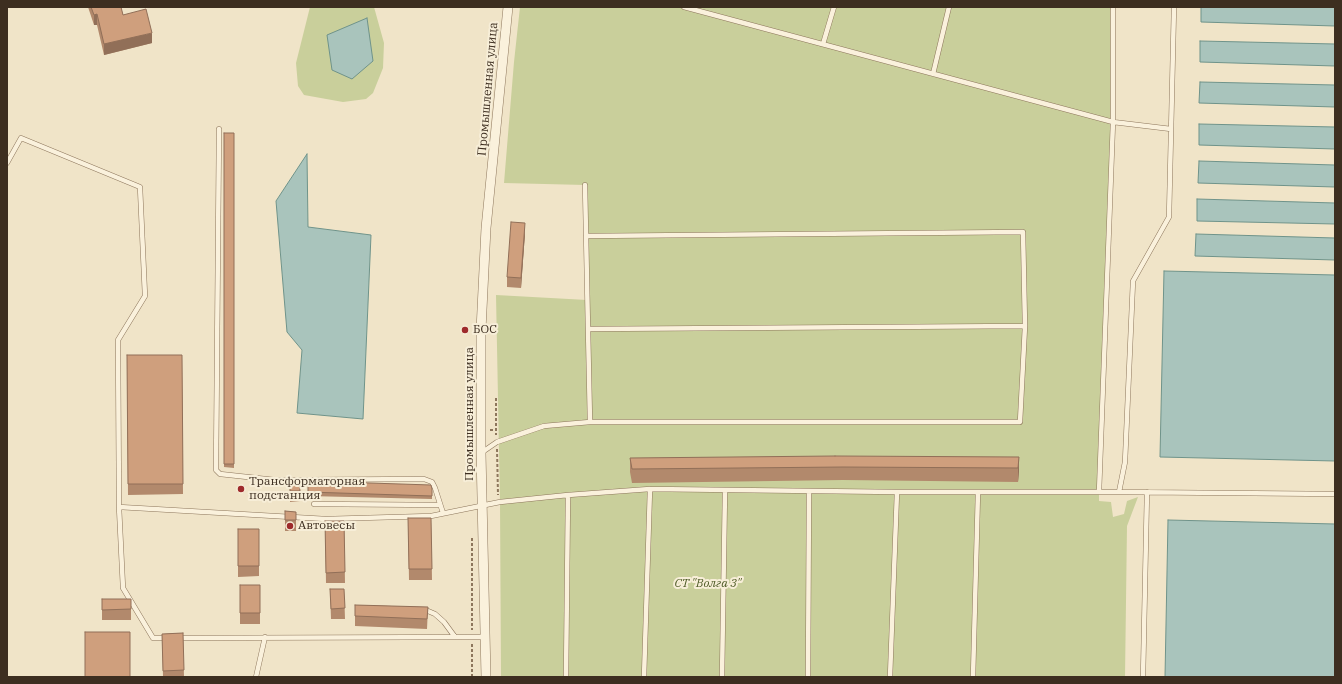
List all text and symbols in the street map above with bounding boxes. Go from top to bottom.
street label: Промышленная улица [475,22,501,156]
place label: БОС [473,323,497,337]
marker: БОС [460,325,470,335]
street label: Промышленная улица [463,347,477,481]
place label: Трансформаторная подстанция [249,475,365,503]
marker: Трансформаторная подстанция [236,484,246,494]
place label: Автовесы [298,519,355,533]
marker: Автовесы [285,521,295,531]
park label: СТ "Волга 3" [675,577,741,591]

